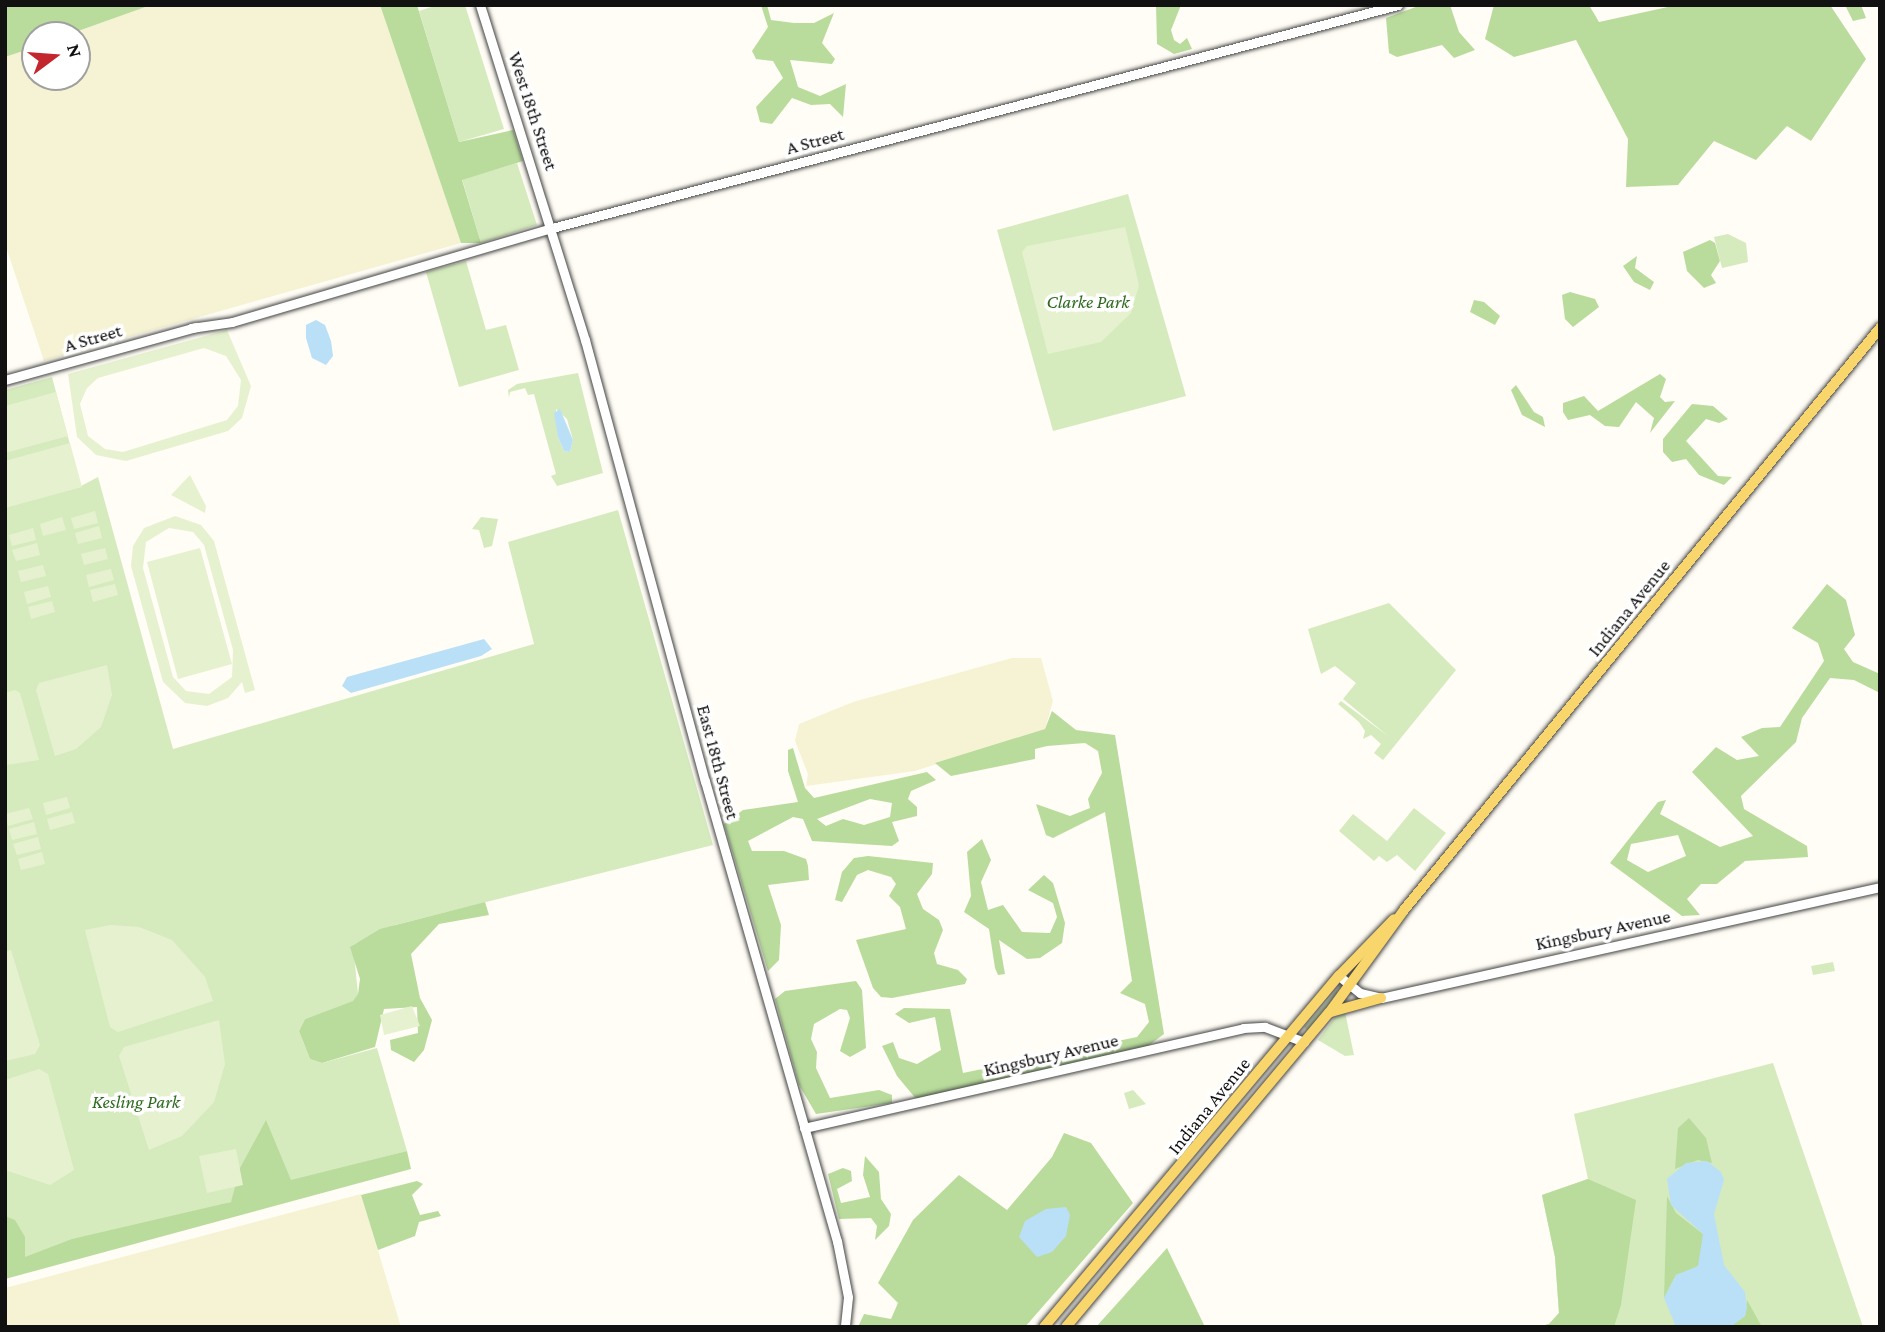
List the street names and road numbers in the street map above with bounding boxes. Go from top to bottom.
street label: West 18th Street [503,49,563,173]
street label: A Street [784,122,846,160]
street label: A Street [62,319,124,357]
street label: Indiana Avenue [1583,555,1675,661]
street label: East 18th Street [692,702,744,822]
street label: Kingsbury Avenue [1533,905,1673,955]
street label: Kingsbury Avenue [981,1028,1121,1082]
street label: Indiana Avenue [1163,1053,1255,1159]

